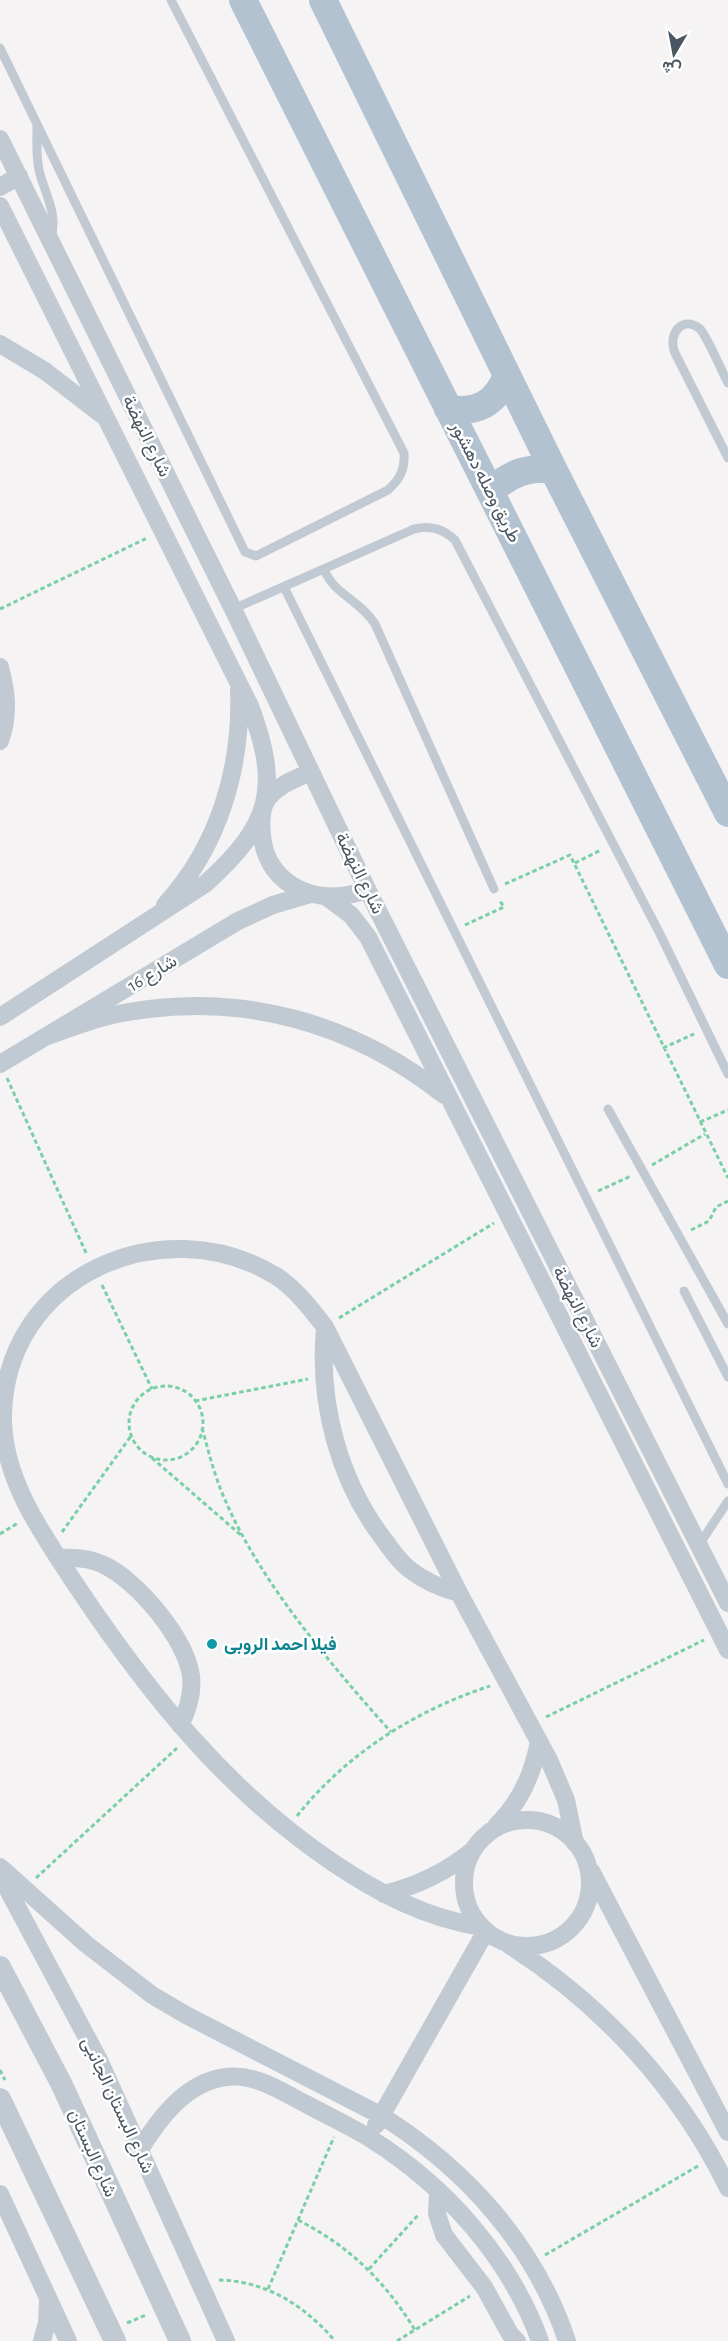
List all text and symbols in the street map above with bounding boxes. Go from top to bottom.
north arrow [644,24,704,84]
text: ش [661,57,683,77]
street label: شارع النهضة [117,393,174,481]
street label: طريق وصله دهشور [446,418,523,546]
street label: شارع النهضة [330,830,387,918]
street label: شارع 16 [125,952,181,997]
street label: شارع النهضة [547,1264,605,1352]
place label: فيلا احمد الروبى [224,1635,337,1655]
marker: فيلا احمد الروبى [205,1637,219,1651]
street label: شارع البستان الجانبى [77,2033,159,2177]
street label: شارع البستان [64,2106,122,2200]

